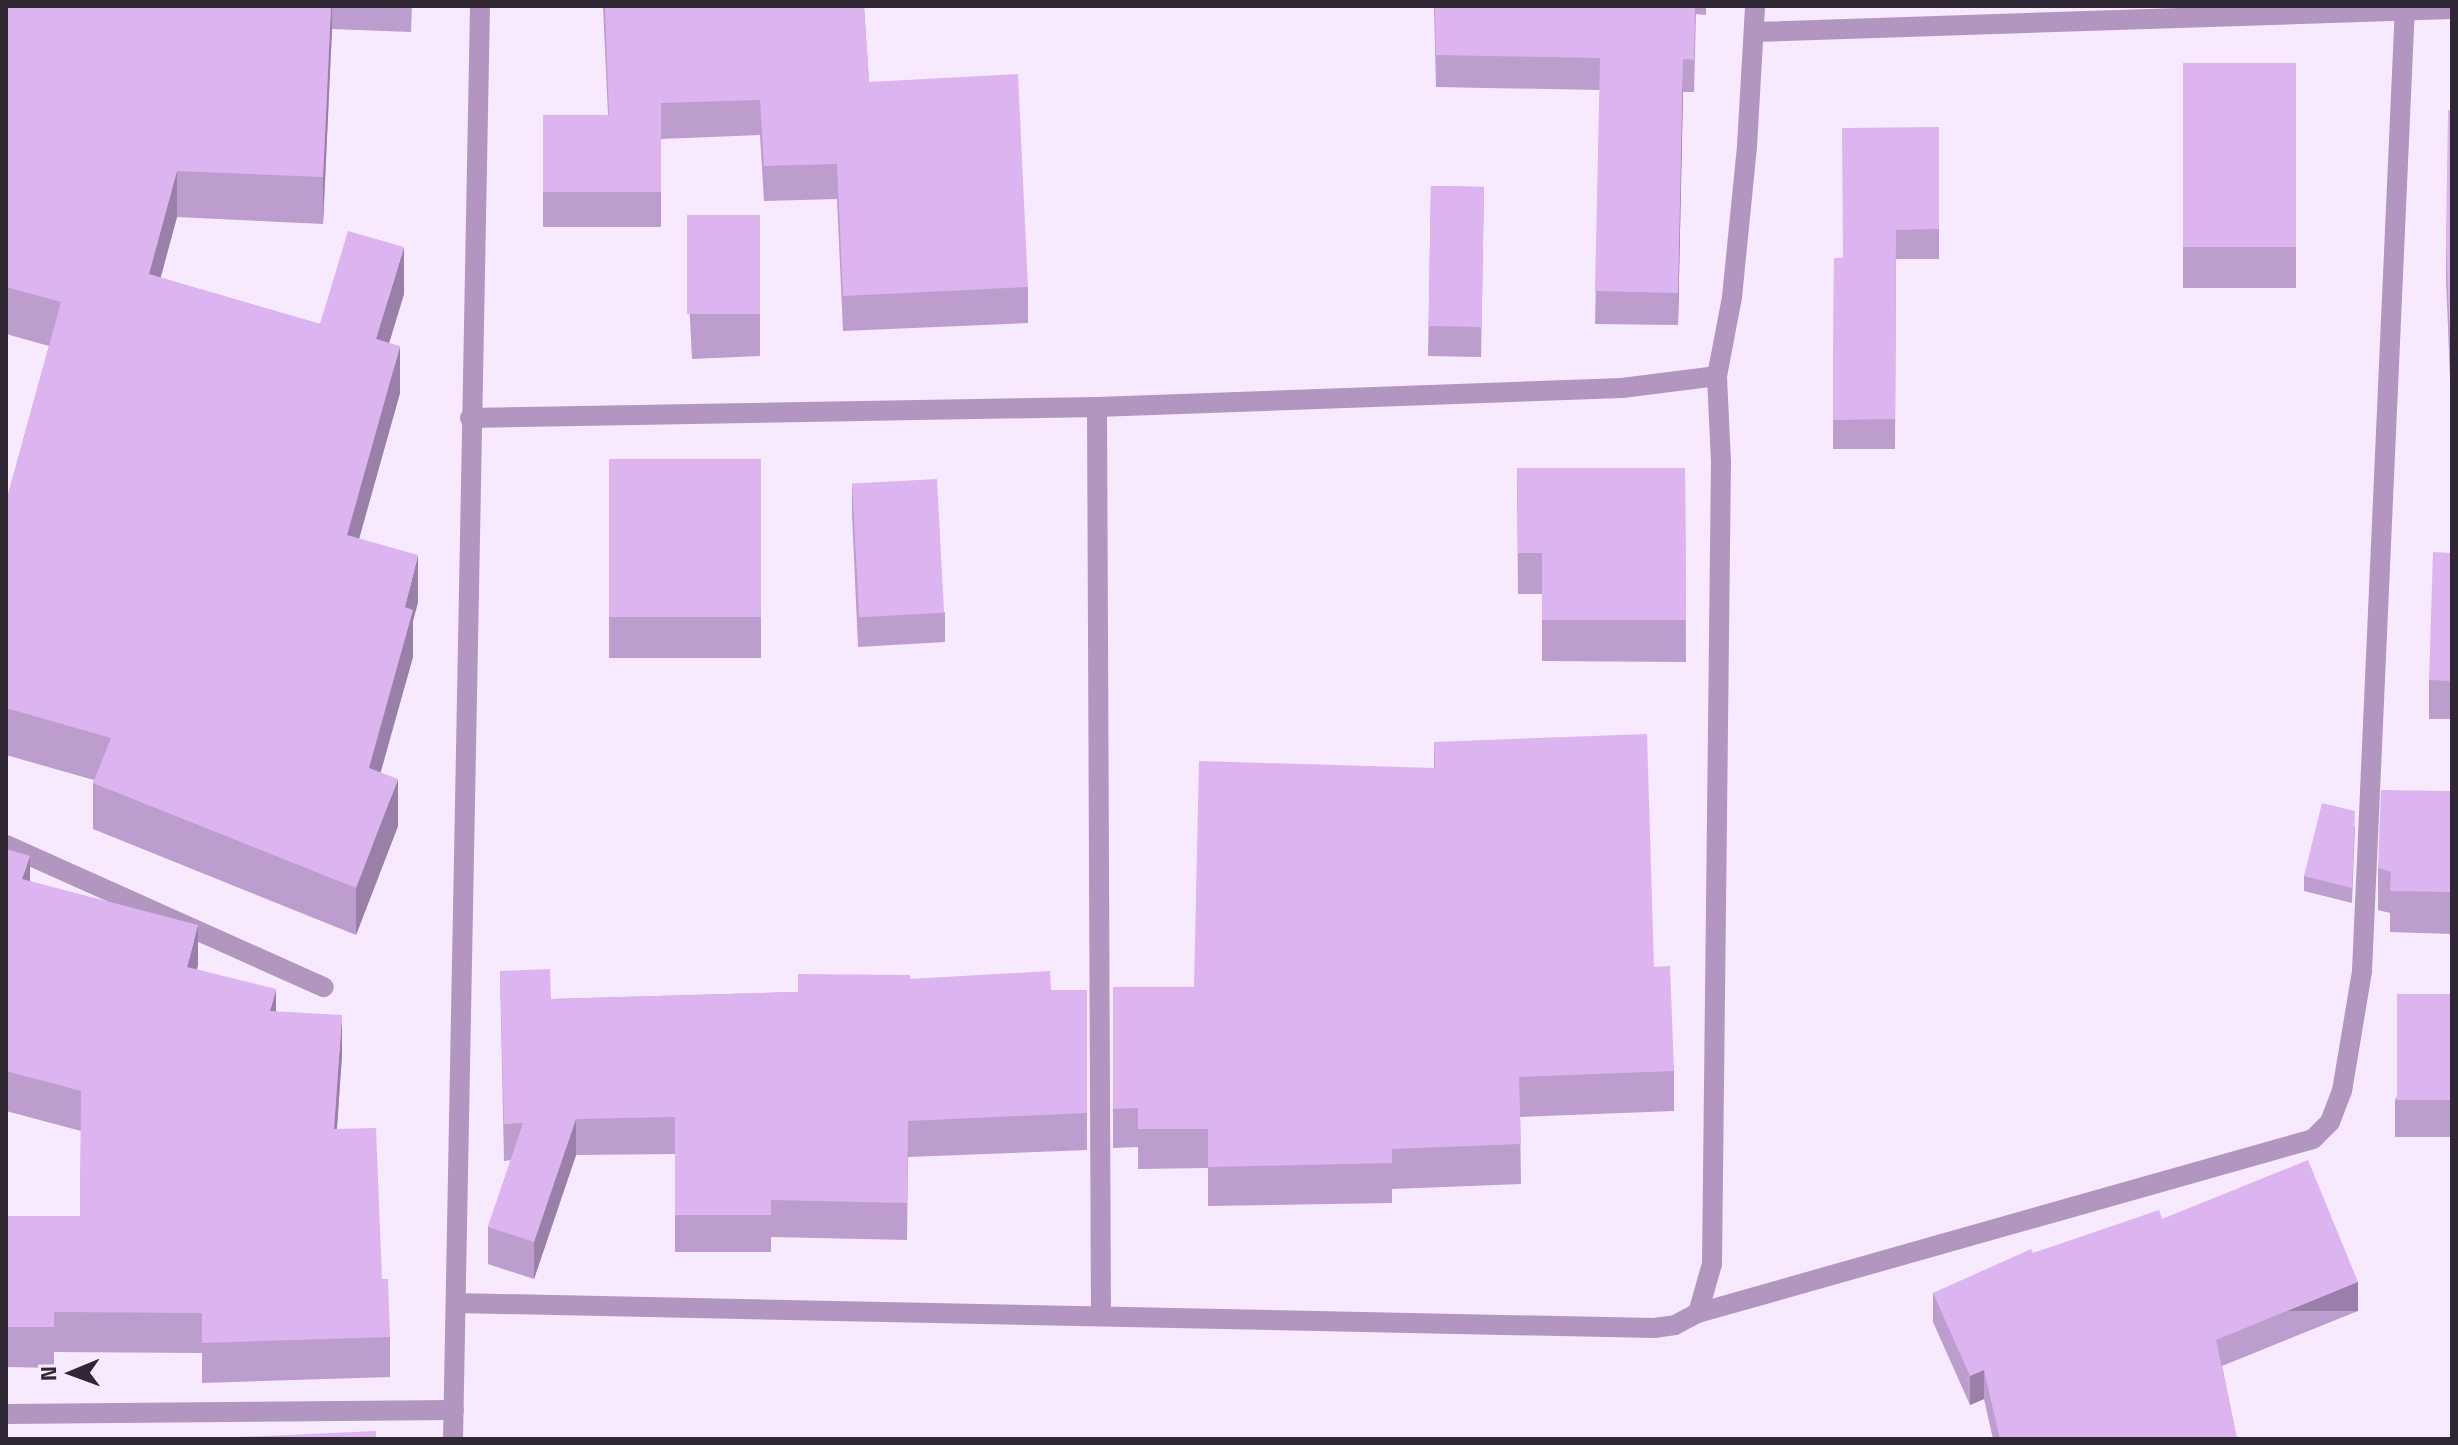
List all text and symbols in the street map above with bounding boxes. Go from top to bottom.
north arrow [32,1333,112,1413]
text: N [31,1365,65,1381]

